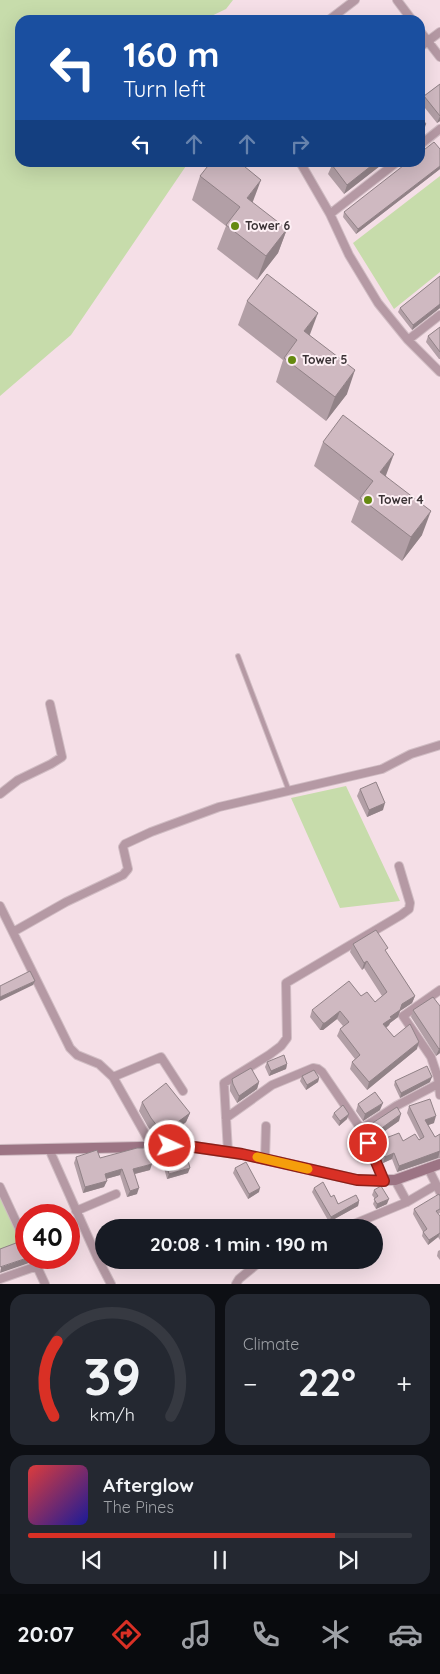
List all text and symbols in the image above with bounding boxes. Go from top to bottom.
text: 160 m [123,32,220,76]
icon: left [40,35,105,100]
text: Turn left [123,75,206,103]
icon: left [127,130,155,158]
icon: ahead [180,130,208,158]
icon: ahead [233,130,261,158]
icon: right [286,130,314,158]
place label: Tower 6 [245,218,290,233]
marker: Tower 6 [229,220,241,232]
place label: Tower 5 [302,352,347,367]
marker: Tower 5 [286,354,298,366]
place label: Tower 4 [378,492,423,507]
marker: Tower 4 [362,494,374,506]
position arrow [143,1119,195,1171]
pin [347,1122,389,1164]
icon: arrive [354,1129,382,1157]
speed limit sign: 40 [15,1204,80,1269]
text: 20:08 · 1 min · 190 m [150,1232,328,1256]
text: Climate [243,1334,299,1354]
text: 39 [84,1343,141,1408]
text: 22° [298,1358,356,1406]
text: − [243,1366,258,1401]
text: + [396,1366,412,1401]
text: km/h [90,1403,135,1425]
text: Afterglow [103,1473,194,1497]
text: The Pines [103,1497,174,1517]
icon: previous [78,1546,106,1574]
icon: pause [206,1546,234,1574]
icon: next [334,1546,362,1574]
icon: directions [109,1617,144,1652]
icon: music [179,1617,214,1652]
icon: phone [248,1617,283,1652]
icon: climate [318,1617,353,1652]
icon: car [388,1617,423,1652]
text: 20:07 [17,1620,74,1648]

